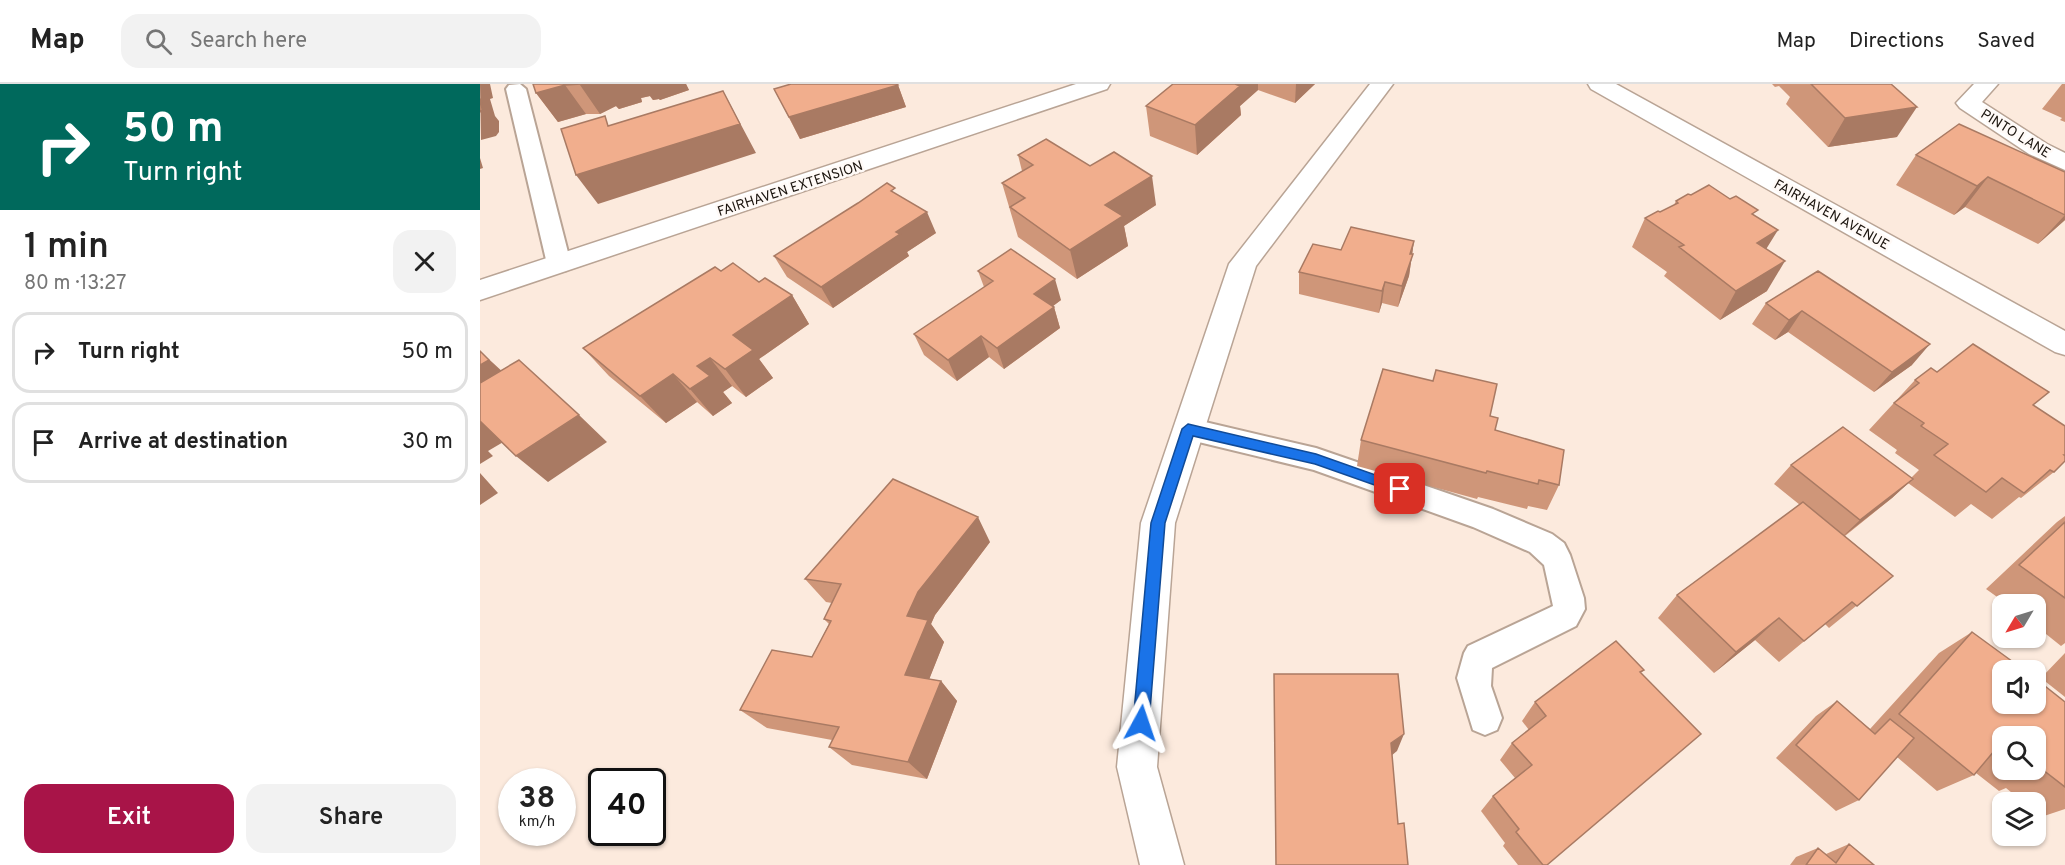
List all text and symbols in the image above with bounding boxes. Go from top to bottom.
search box [121,14,541,68]
text: Map [30,23,85,59]
icon: search [142,25,175,58]
text: Search here [190,28,307,55]
text: Map [1776,28,1816,55]
text: Directions [1849,28,1944,55]
text: Saved [1977,28,2035,55]
text: 50 m [123,104,224,157]
street label: PINTO LANE [1977,106,2053,162]
icon: right [24,108,102,186]
text: Turn right [123,156,242,190]
street label: FAIRHAVEN EXTENSION [716,158,865,221]
street label: FAIRHAVEN AVENUE [1771,177,1892,254]
text: 1 min [24,225,109,271]
button: close [393,230,456,293]
text: 80 m · 13:27 [24,271,126,297]
icon: right [27,336,60,369]
text: Turn right [78,339,180,366]
text: 50 m [401,339,453,366]
icon: arrive [27,426,60,459]
text: Arrive at destination [78,429,288,456]
text: 30 m [402,429,453,456]
pin [1374,463,1425,514]
icon: arrive [1383,472,1416,505]
north arrow [1992,594,2046,648]
map controls [1992,594,2046,846]
button: sound [1992,660,2046,714]
position arrow [1109,691,1173,755]
button: search [1992,726,2046,780]
speed limit sign: 40 [588,768,666,846]
text: 38 [519,781,555,818]
button: Exit [24,784,234,853]
button: Share [246,784,456,853]
button: layers [1992,792,2046,846]
text: km/h [519,813,555,832]

